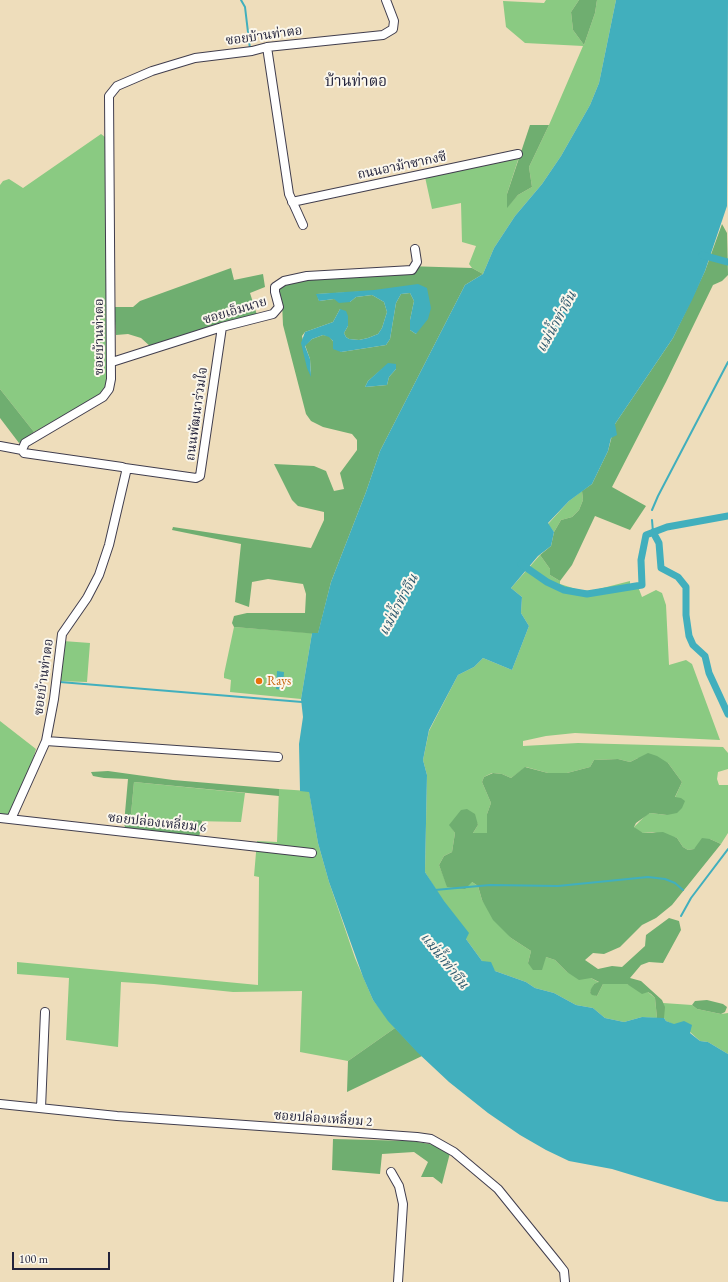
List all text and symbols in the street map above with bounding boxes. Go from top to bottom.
street label: ซอยบ้านท่าตอ [225,23,303,49]
district label: บ้านท่าตอ [325,73,387,91]
street label: ถนนอาม้าซากงซี [356,149,448,183]
water label: แม่น้ำท่าจีน [533,289,581,355]
street label: ซอยเอ็มนาย [201,294,269,328]
street label: ซอยบ้านท่าตอ [91,298,107,376]
street label: ถนนพัฒนาร่วมใจ [183,366,211,462]
water label: แม่น้ำท่าจีน [376,571,422,639]
street label: ซอยบ้านท่าตอ [31,638,57,716]
place label: Rays [267,673,291,689]
marker: Rays [254,676,264,686]
street label: ซอยปล่องเหลี่ยม 6 [107,810,207,836]
water label: แม่น้ำท่าจีน [416,930,472,992]
street label: ซอยปล่องเหลี่ยม 2 [273,1108,373,1130]
scale bar [14,1244,112,1270]
text: 100 m [19,1251,48,1267]

